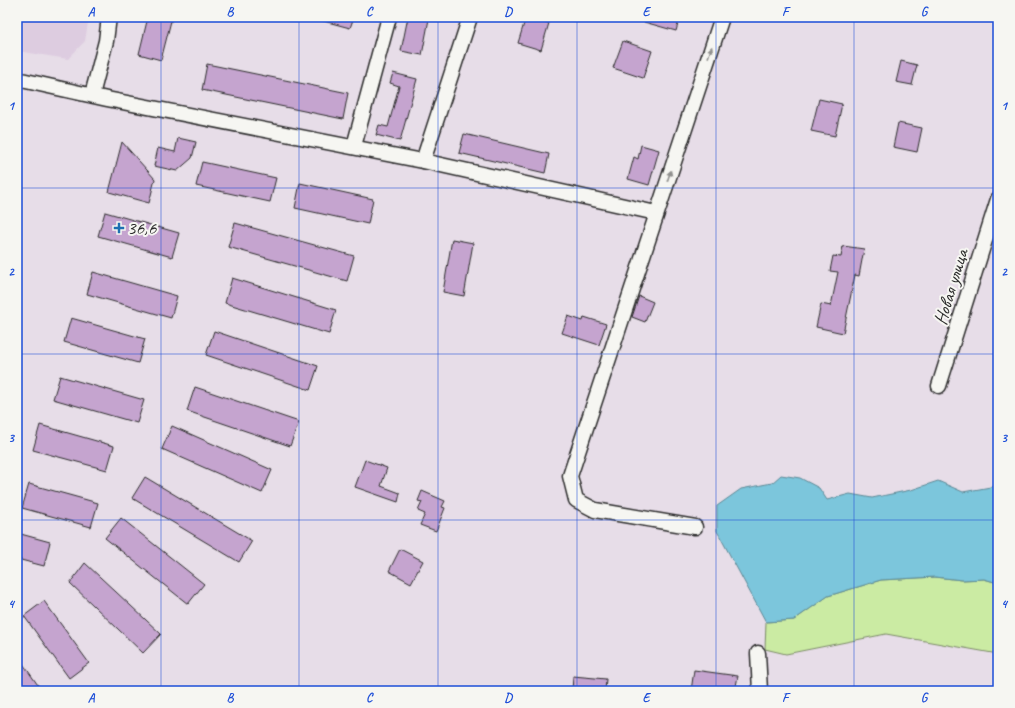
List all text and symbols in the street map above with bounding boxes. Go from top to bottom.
text: A [88,4,96,20]
text: B [227,4,235,20]
text: C [366,4,374,20]
text: D [504,4,513,20]
text: E [643,4,652,20]
text: F [782,4,791,20]
text: G [921,4,929,20]
one-way arrow [707,46,713,58]
text: 1 [8,98,16,114]
text: 1 [1001,98,1009,114]
one-way arrow [666,169,672,181]
place label: 36,6 [127,216,158,240]
marker: 36,6 [114,223,124,233]
street label: Новая улица [928,244,974,328]
text: 2 [8,264,15,280]
text: 2 [1001,264,1008,280]
text: 3 [8,430,15,446]
text: 3 [1001,430,1008,446]
text: 4 [8,596,16,612]
text: 4 [1001,596,1009,612]
text: A [88,690,96,706]
text: B [227,690,235,706]
text: C [366,690,374,706]
text: D [504,690,513,706]
text: E [643,690,652,706]
text: F [782,690,791,706]
text: G [921,690,929,706]

